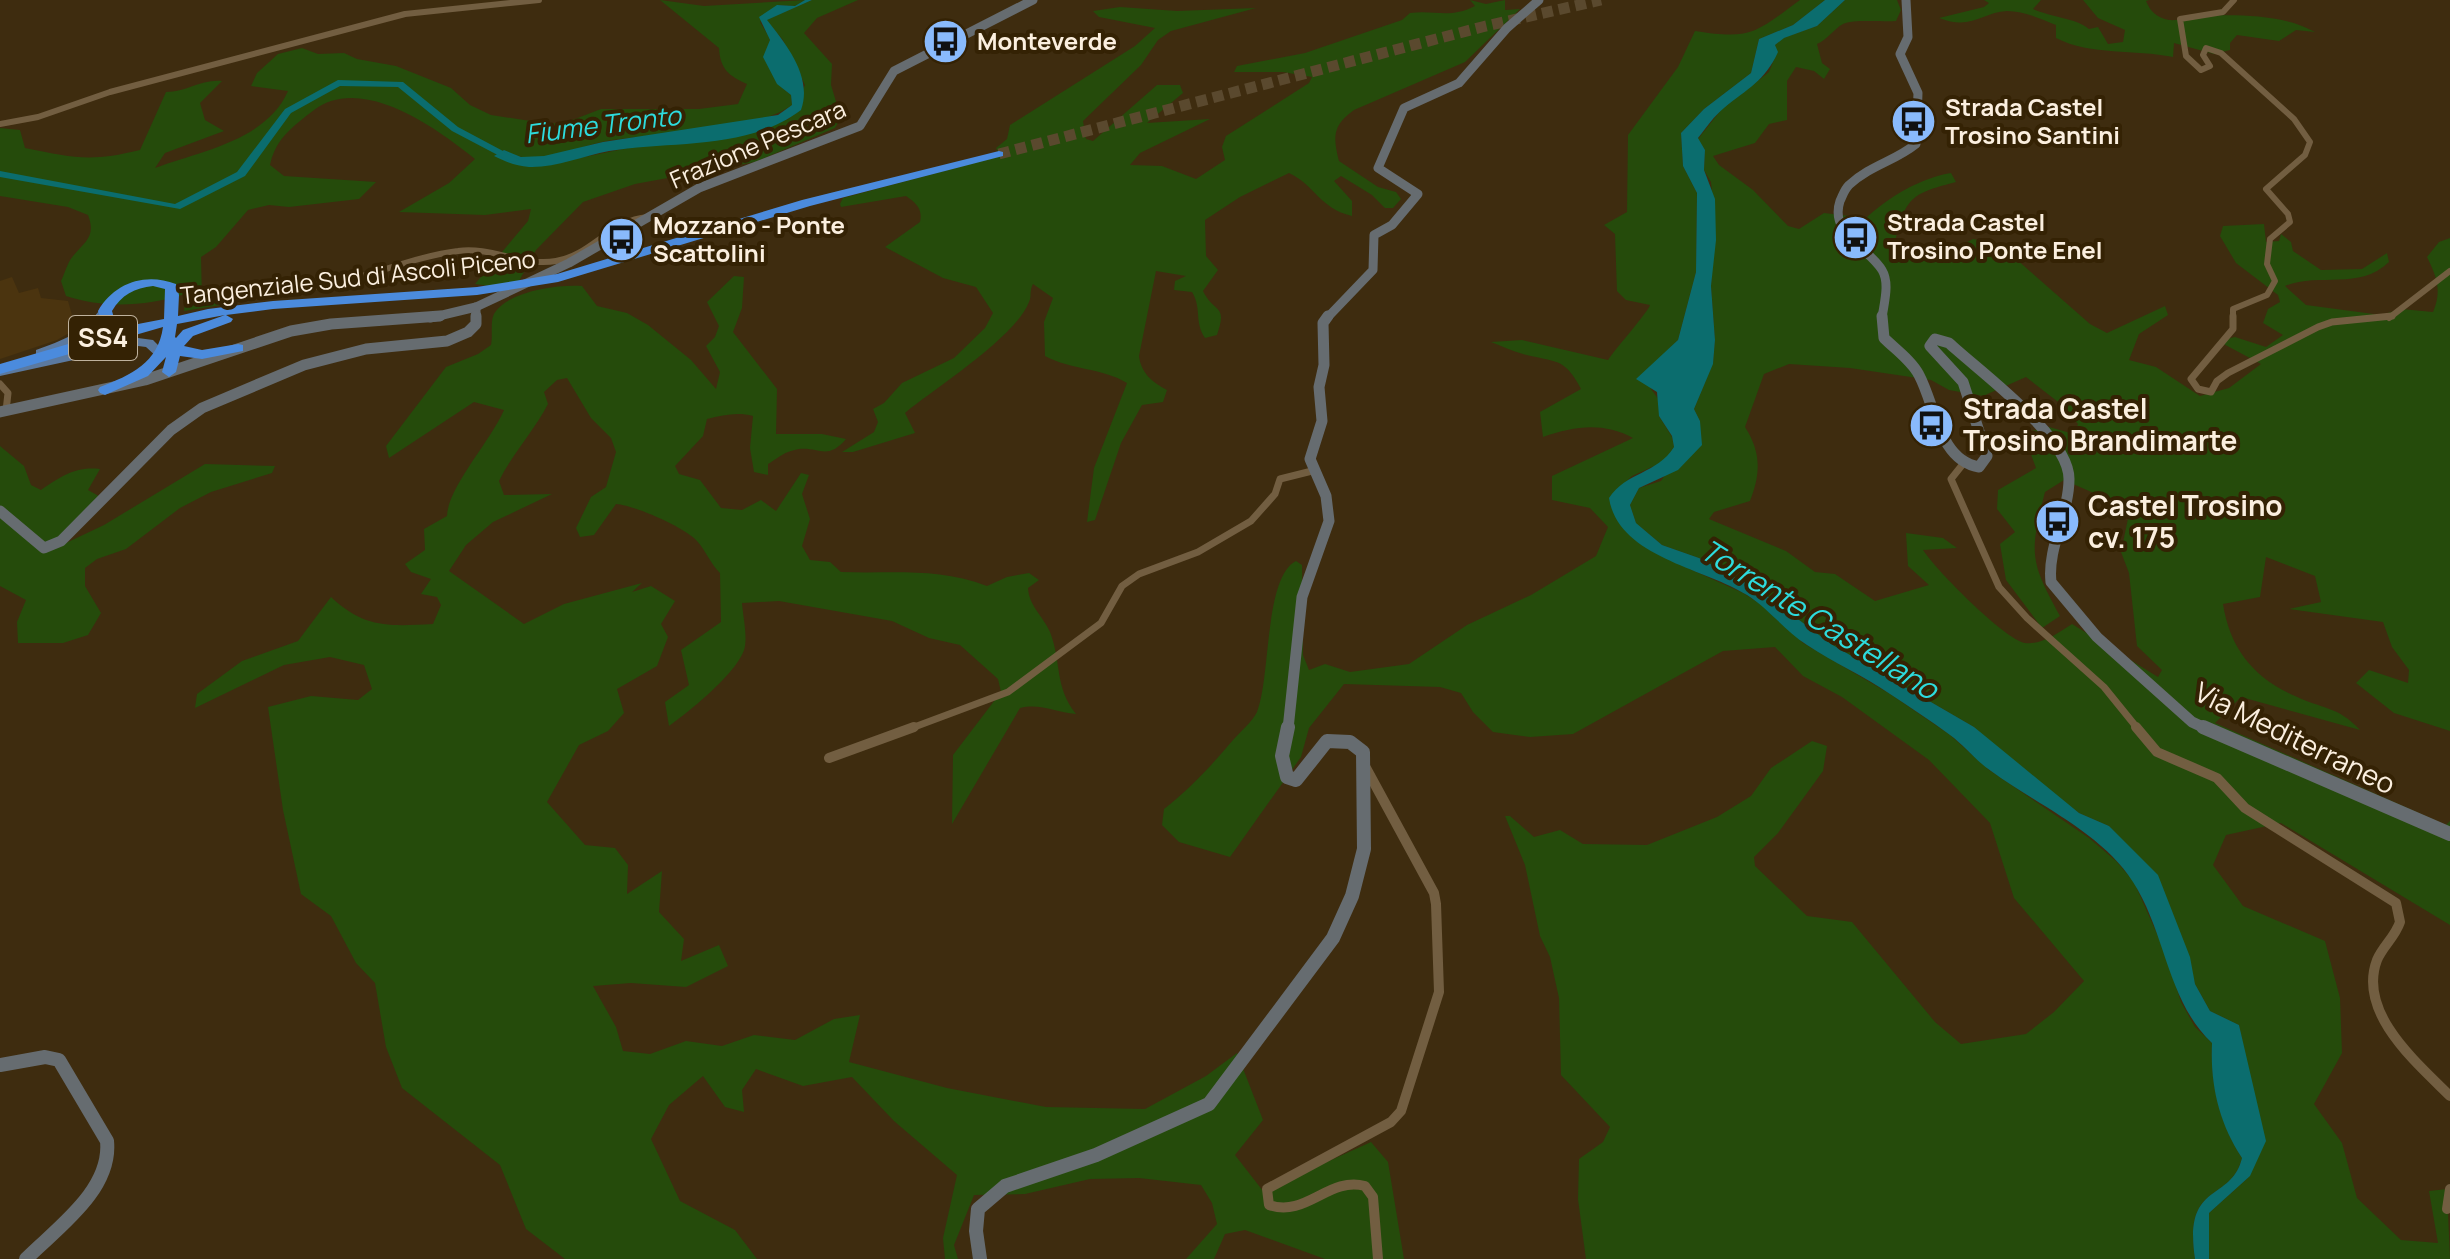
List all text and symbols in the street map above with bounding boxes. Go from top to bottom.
bus stop icon: Monteverde [922,18,970,66]
place label: Monteverde [977,24,1117,57]
place label: Strada Castel Trosino Santini [1945,90,2120,151]
street label: Frazione Pescara [664,92,850,196]
water label: Fiume Tronto [523,96,684,151]
bus stop icon: Strada Castel Trosino Santini [1890,98,1938,146]
place label: Strada Castel Trosino Ponte Enel [1887,205,2102,266]
place label: Mozzano - Ponte Scattolini [653,208,845,269]
bus stop icon: Strada Castel Trosino Ponte Enel [1832,213,1880,261]
bus stop icon: Mozzano - Ponte Scattolini [598,216,646,264]
street label: Tangenziale Sud di Ascoli Piceno [179,241,537,312]
road number: SS4 [69,316,137,360]
place label: Strada Castel Trosino Brandimarte [1963,389,2237,459]
bus stop icon: Strada Castel Trosino Brandimarte [1908,401,1956,449]
place label: Castel Trosino cv. 175 [2088,486,2283,556]
bus stop icon: Castel Trosino cv. 175 [2033,498,2081,546]
water label: Torrente Castellano [1693,529,1948,710]
street label: Via Mediterraneo [2189,672,2402,802]

